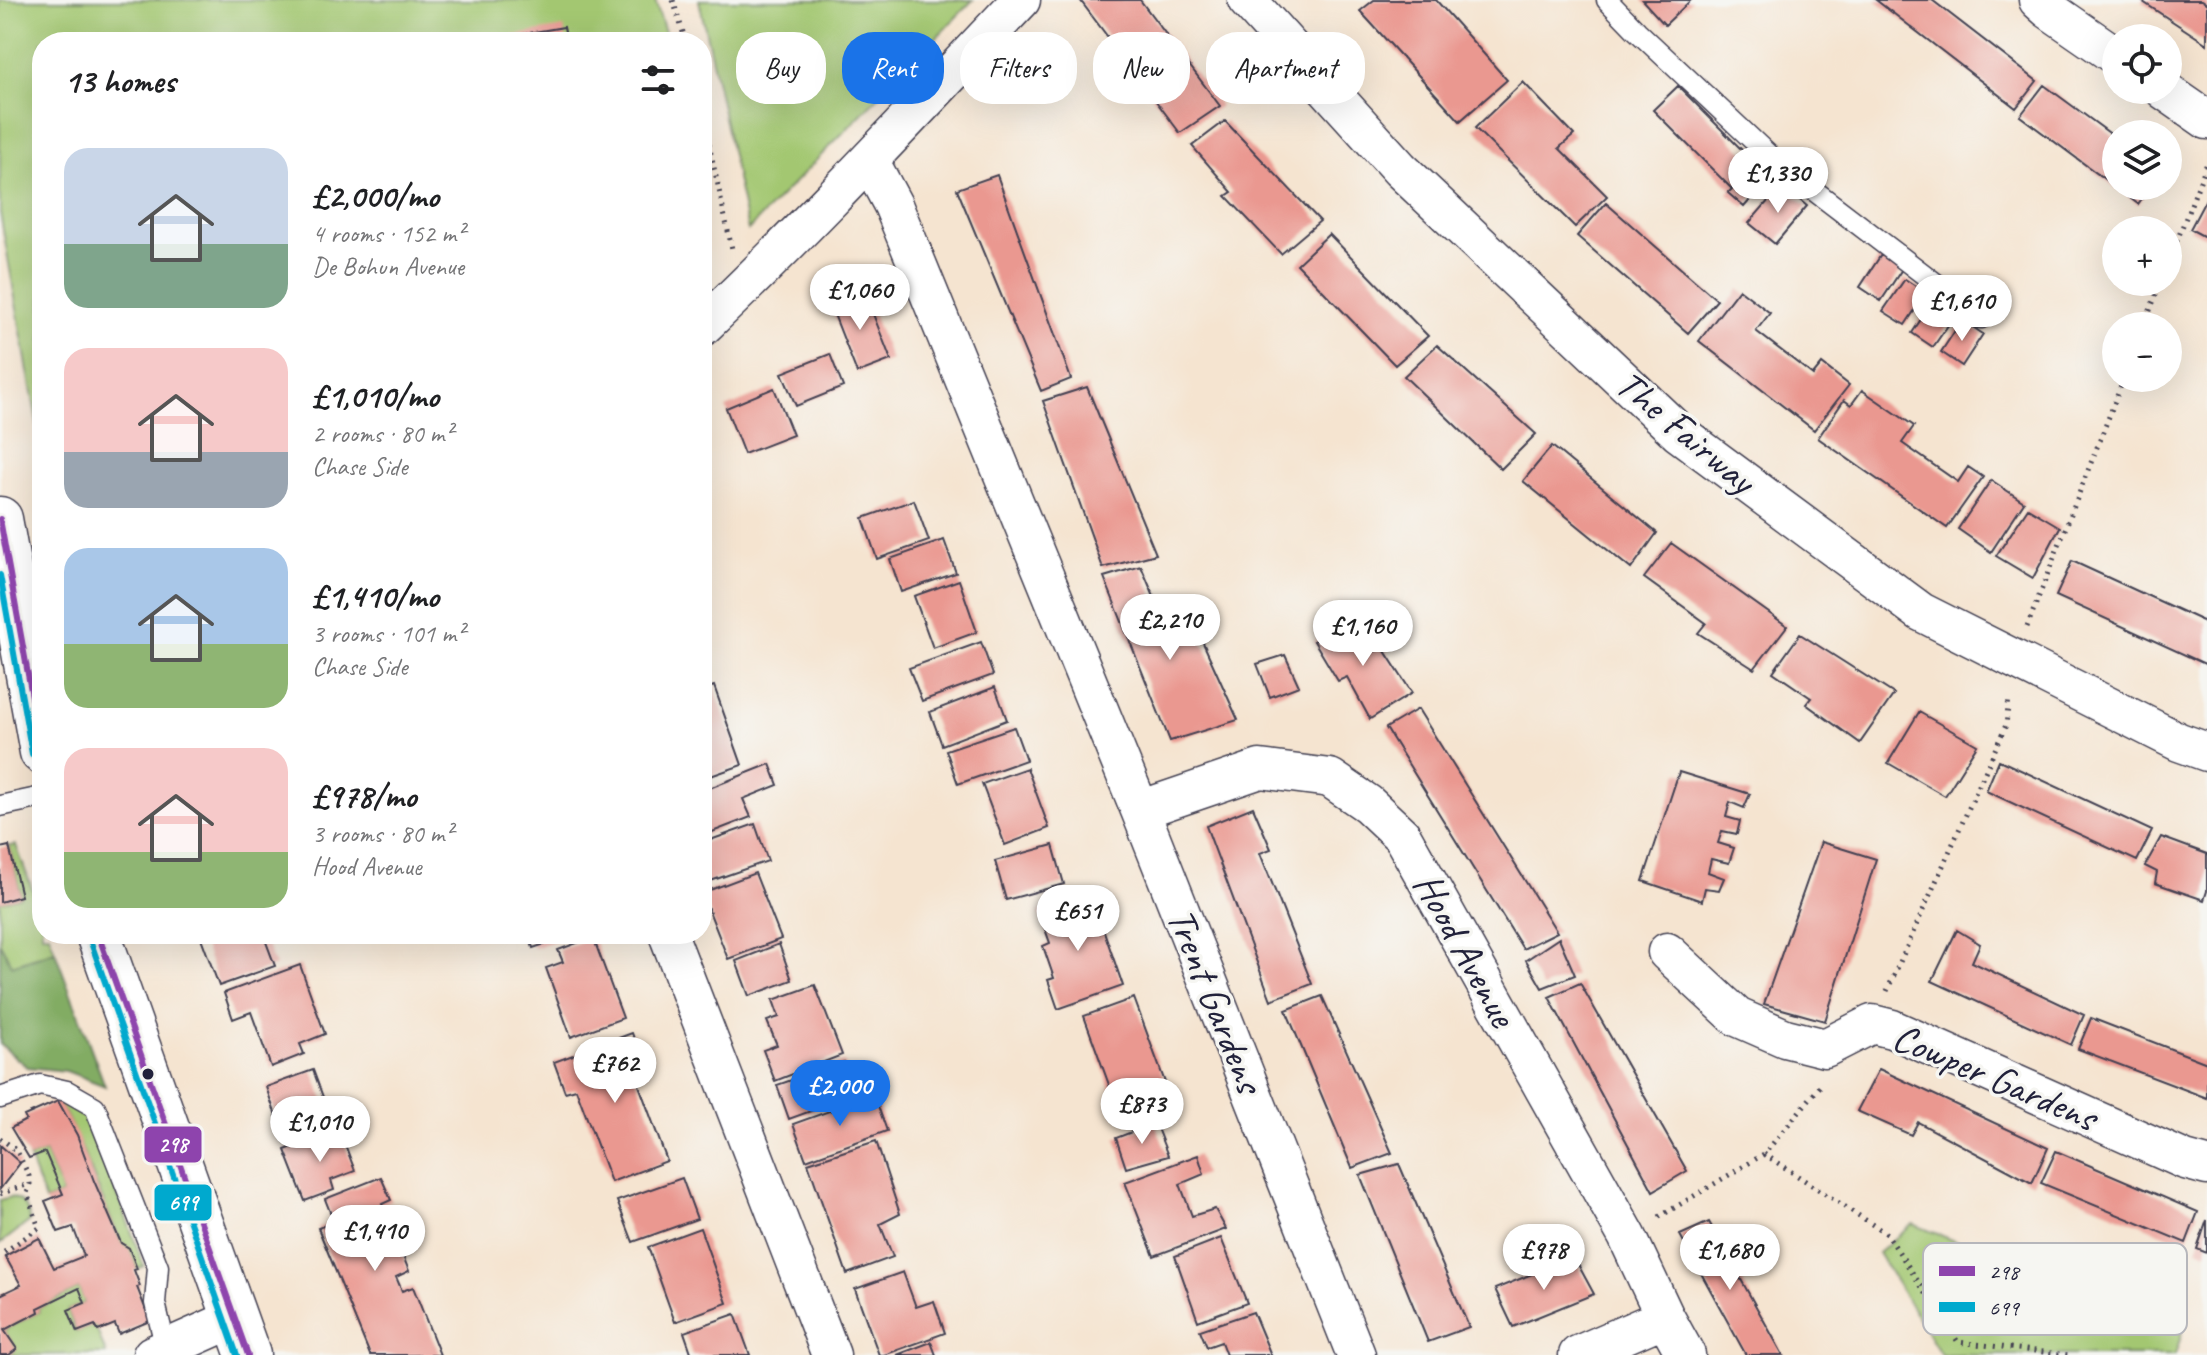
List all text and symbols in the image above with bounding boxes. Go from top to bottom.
map controls [2102,24,2182,392]
button: locate [2102,24,2182,104]
chip: Buy [736,32,826,104]
chip: Rent [842,32,944,104]
chip: Filters [960,32,1077,104]
chip: New [1093,32,1190,104]
chip: Apartment [1206,32,1365,104]
icon: filters [636,58,680,102]
text: 13 homes [64,59,175,102]
button: layers [2102,120,2182,200]
pin: £1,330 [1713,147,1843,215]
text: £1,330 [1746,156,1810,189]
text: £2,000/mo [312,174,439,217]
icon: home [128,180,224,276]
button: + [2102,216,2182,296]
text: 4 rooms · 152 m² [312,217,464,250]
text: De Bohun Avenue [312,250,464,283]
pin: £1,060 [795,264,925,332]
text: £1,060 [828,273,892,306]
pin: £1,610 [1897,275,2027,343]
text: £1,610 [1930,284,1994,317]
button: − [2102,312,2182,392]
street label: The Fairway [1605,359,1768,507]
text: £1,010/mo [312,374,439,417]
icon: home [128,380,224,476]
text: 2 rooms · 80 m² [312,417,453,450]
text: Chase Side [312,450,407,483]
text: £1,410/mo [312,574,439,617]
icon: home [128,580,224,676]
pin: £2,210 [1105,594,1235,662]
pin: £1,160 [1298,600,1428,668]
text: £2,210 [1138,603,1202,636]
text: £1,160 [1331,609,1395,642]
text: 3 rooms · 101 m² [312,617,464,650]
text: Chase Side [312,650,407,683]
text: £978/mo [312,774,416,817]
icon: home [128,780,224,876]
text: 3 rooms · 80 m² [312,817,453,850]
text: Hood Avenue [312,850,421,883]
street label: Hood Avenue [1402,864,1529,1038]
pin: £651 [1031,885,1125,953]
text: £651 [1055,894,1101,927]
street label: Trent Gardens [1156,901,1276,1103]
street label: Cowper Gardens [1885,1012,2107,1143]
pin: £762 [568,1037,662,1105]
text: £762 [591,1046,639,1079]
pin: £2,000 [775,1060,905,1128]
unlabelled marker [140,1066,156,1082]
text: £2,000 [808,1069,872,1102]
pin: £873 [1095,1078,1189,1146]
text: £873 [1119,1087,1165,1120]
pin: £1,010 [255,1096,385,1164]
text: £1,010 [288,1105,352,1138]
line badge: 298 [143,1125,203,1164]
text: 298 [158,1131,191,1159]
line badge: 699 [153,1183,213,1222]
text: 699 [168,1189,200,1217]
pin: £1,410 [310,1205,440,1273]
text: £1,410 [343,1214,407,1247]
pin: £978 [1497,1224,1591,1292]
pin: £1,680 [1665,1224,1795,1292]
text: £978 [1521,1233,1567,1266]
text: £1,680 [1698,1233,1762,1266]
legend [1923,1243,2187,1335]
text: 298 [1989,1258,2021,1286]
text: 699 [1989,1294,2021,1322]

